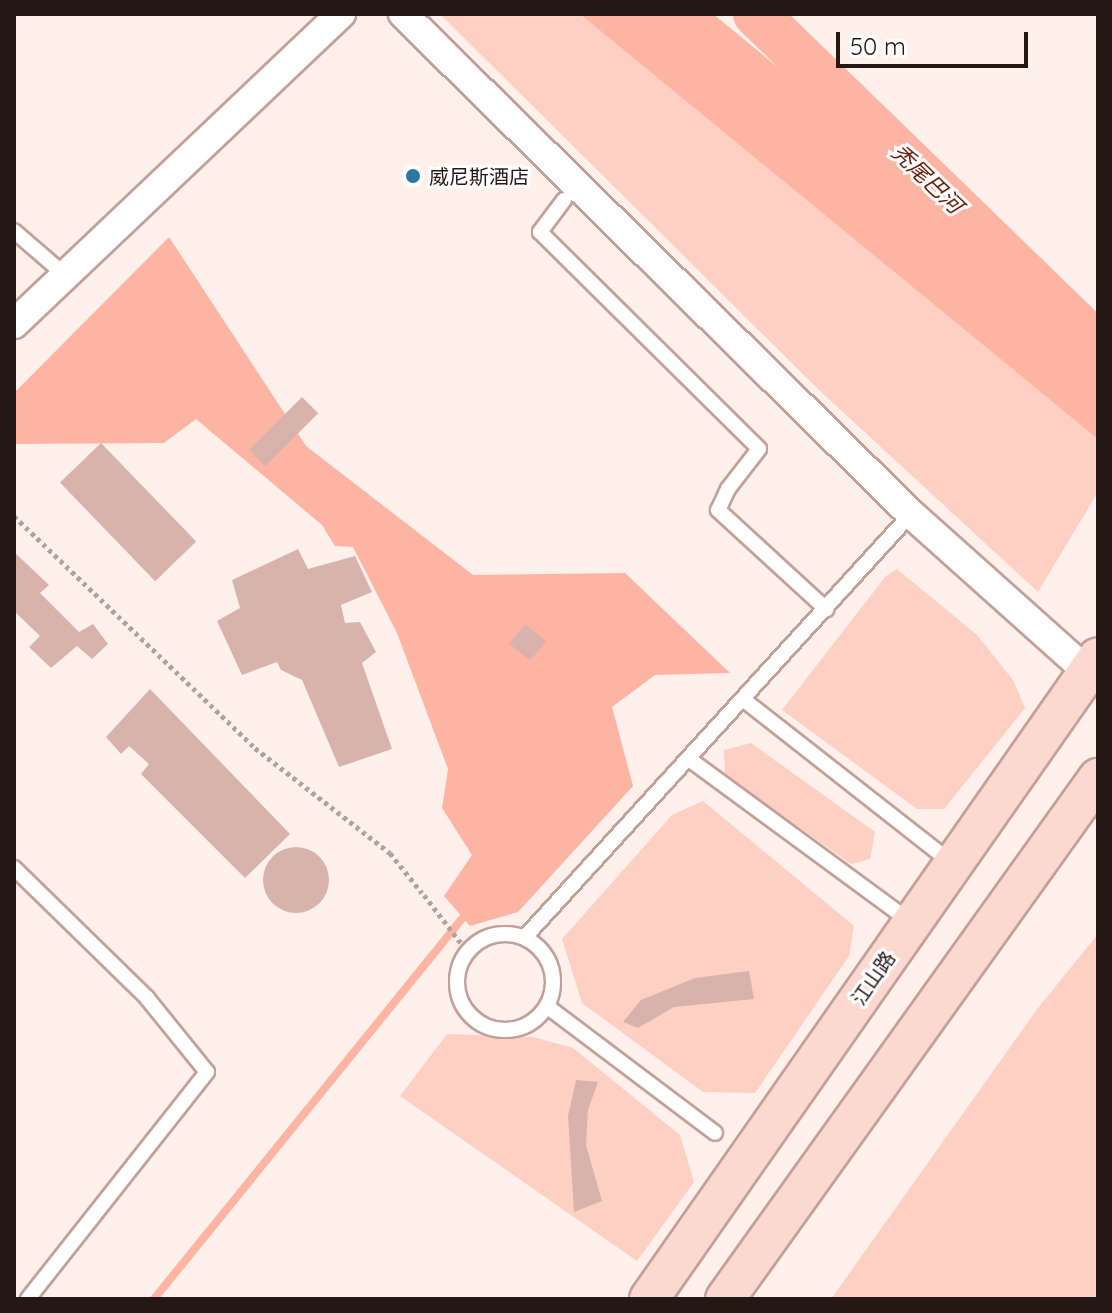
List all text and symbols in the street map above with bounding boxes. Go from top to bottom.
scale bar [840,16,1032,66]
text: 50 m [850,31,906,61]
water label: 秃尾巴河 [886,139,968,219]
place label: 威尼斯酒店 [429,164,529,188]
marker: 威尼斯酒店 [404,167,422,185]
street label: 江山路 [846,947,900,1009]

